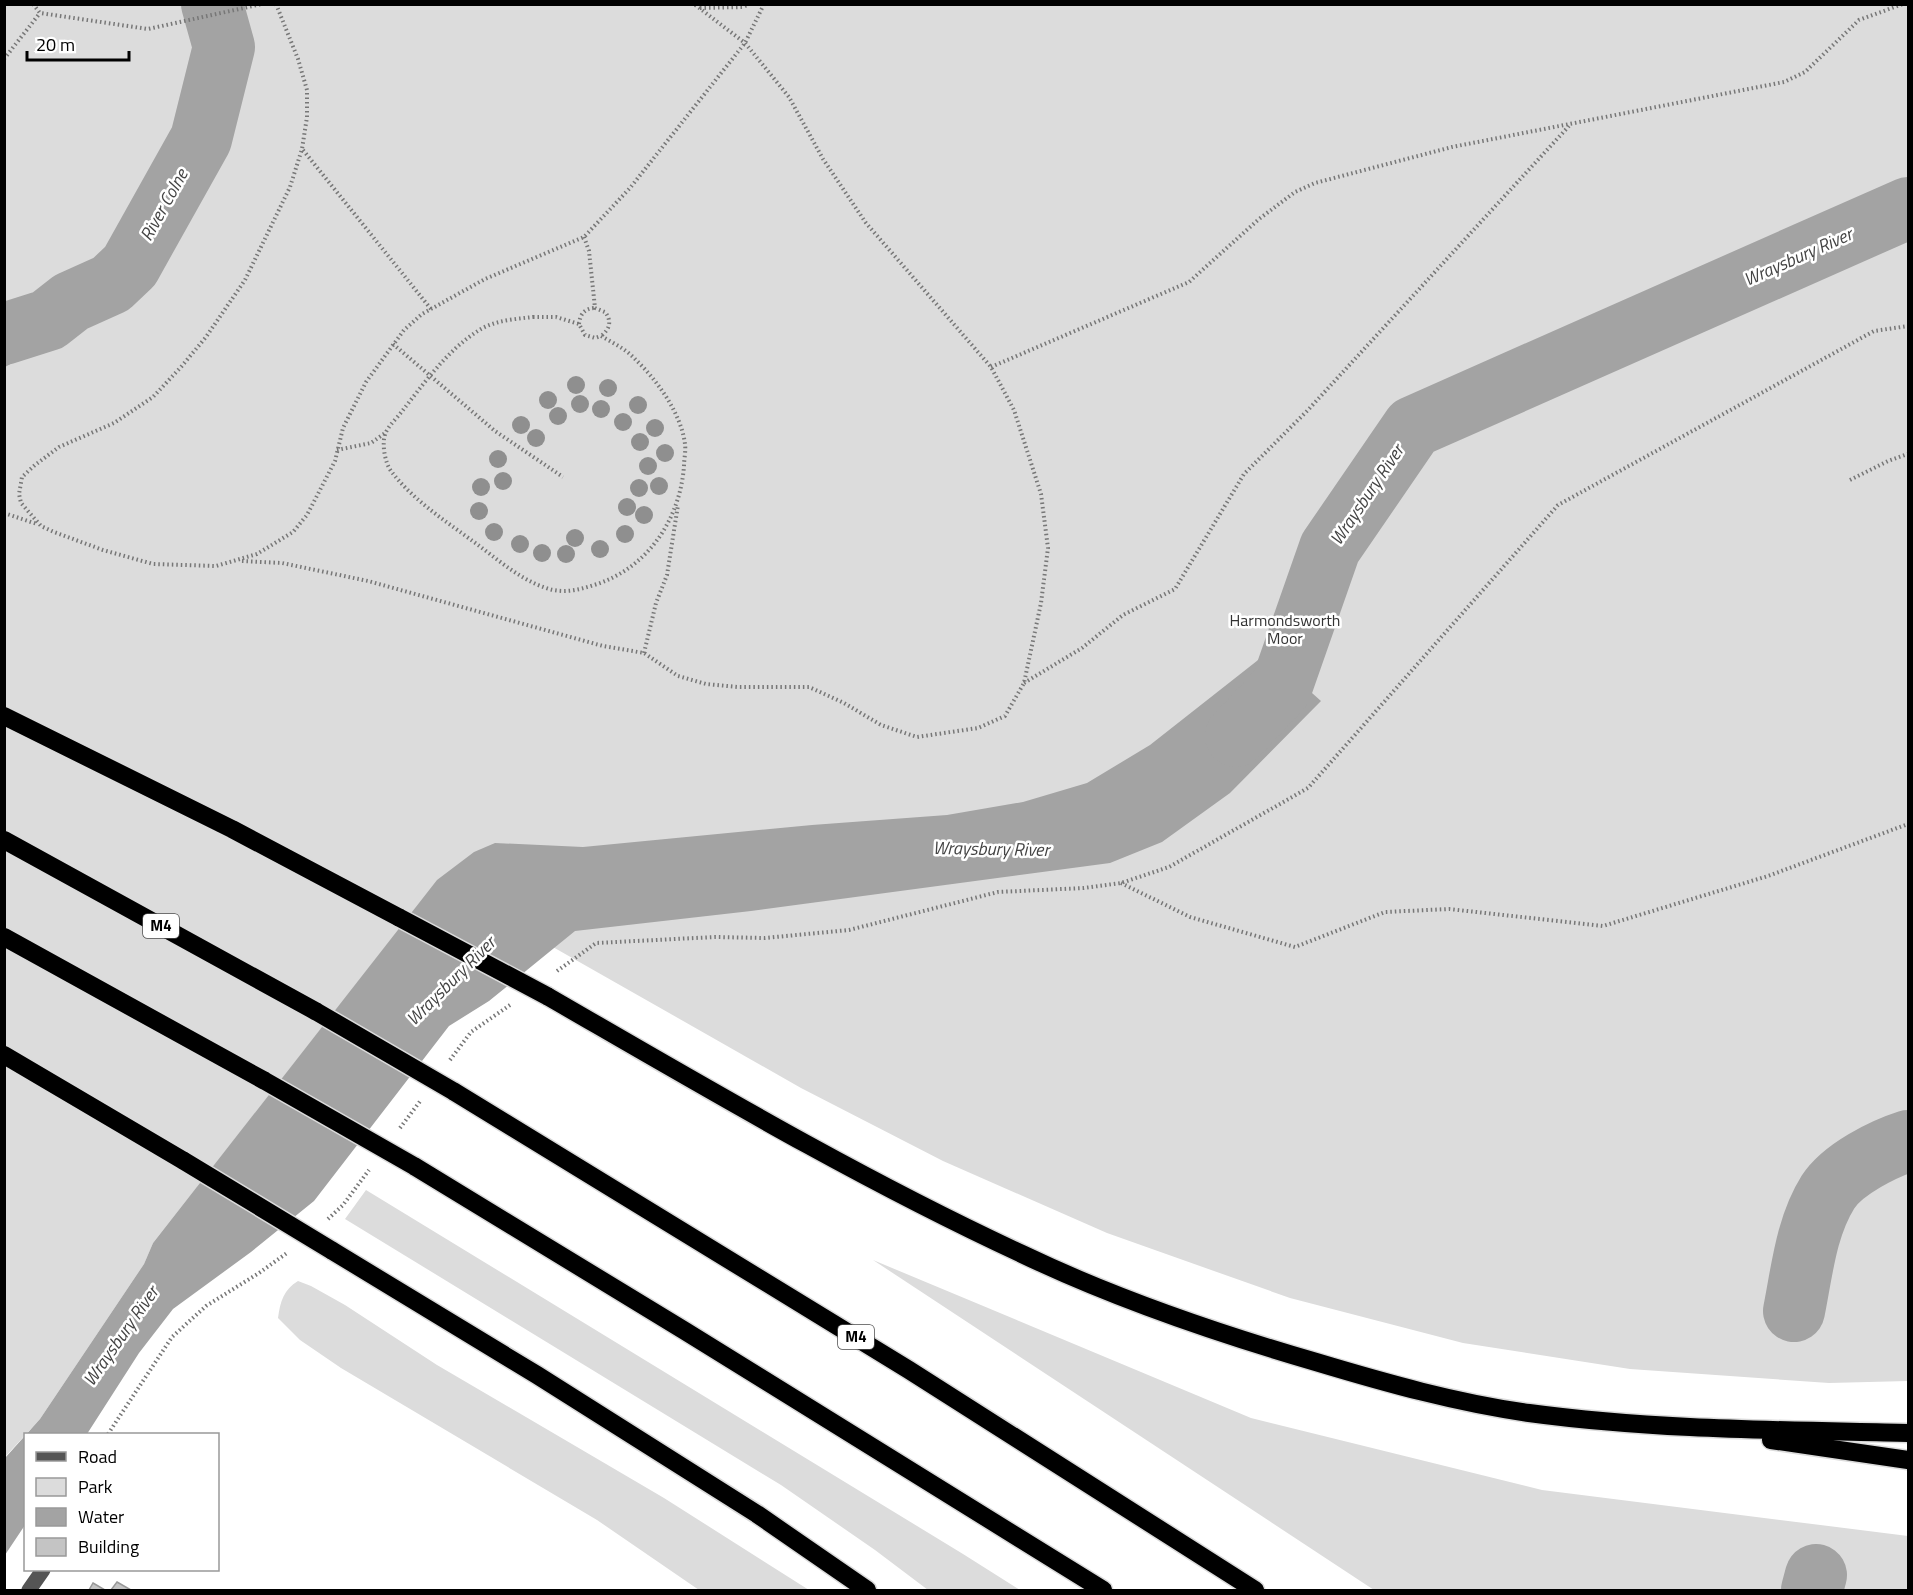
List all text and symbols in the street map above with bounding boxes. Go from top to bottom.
scale bar [27,24,129,62]
text: 20 m [36,31,75,58]
water label: River Colne [133,162,195,246]
water label: Wraysbury River [1739,220,1859,293]
water label: Wraysbury River [1323,437,1412,551]
park label: Harmondsworth Moor [1230,608,1340,650]
water label: Wraysbury River [933,834,1052,863]
road number: M4 [143,914,179,938]
water label: Wraysbury River [400,928,503,1031]
water label: Wraysbury River [76,1278,166,1391]
road number: M4 [838,1325,874,1349]
legend [24,1433,219,1571]
text: Road [78,1443,117,1470]
text: Park [78,1473,113,1500]
text: Water [78,1503,124,1530]
text: Building [78,1533,139,1560]

